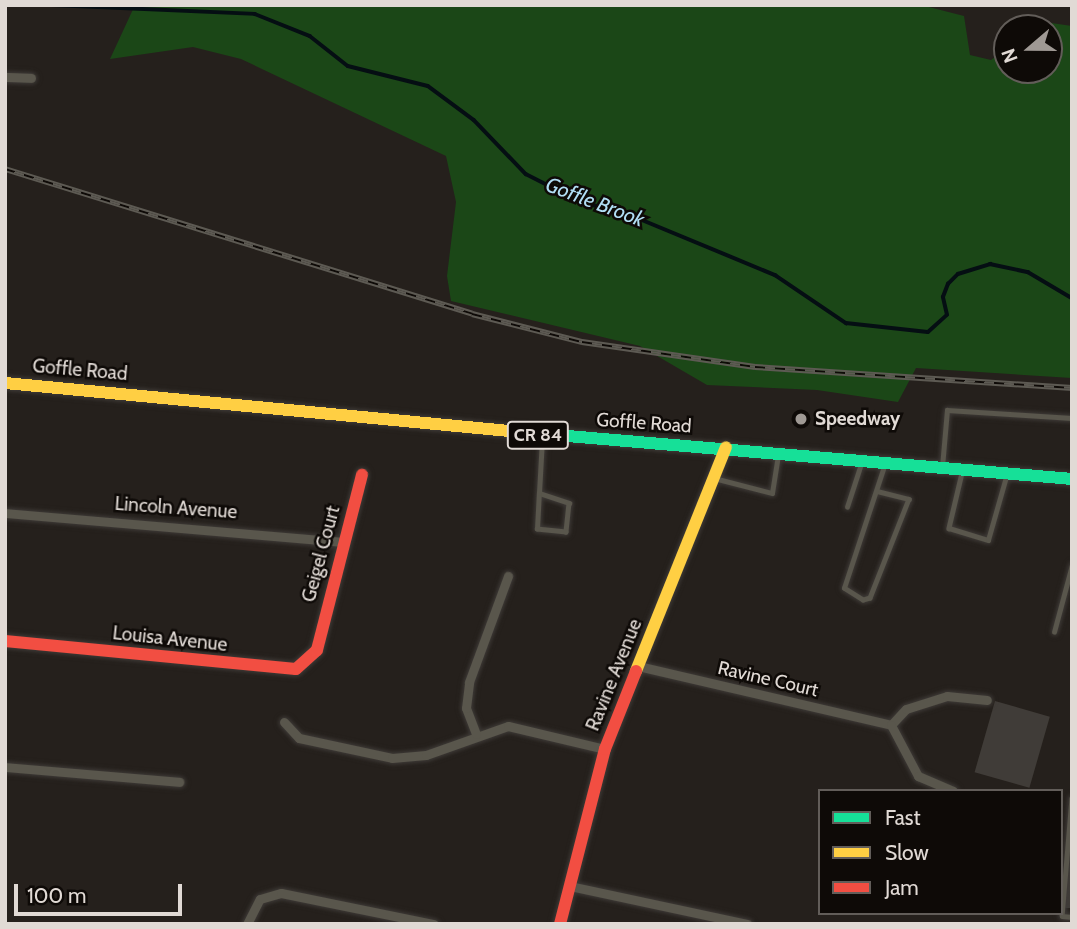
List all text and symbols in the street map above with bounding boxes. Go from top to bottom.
north arrow [993,14,1063,84]
text: N [997,45,1023,66]
water label: Goffle Brook [542,172,648,232]
street label: Goffle Road [32,354,128,386]
street label: Goffle Road [596,408,692,438]
place label: Speedway [815,408,900,430]
marker: Speedway [793,411,809,427]
road number: CR 84 [506,421,570,450]
street label: Lincoln Avenue [114,492,238,524]
street label: Geigel Court [297,503,345,605]
street label: Ravine Avenue [581,616,647,734]
street label: Louisa Avenue [111,622,229,656]
street label: Ravine Court [716,656,820,702]
legend [818,789,1063,915]
text: Fast [885,805,921,830]
text: Slow [885,840,929,865]
scale bar [18,870,186,914]
text: Jam [885,875,919,900]
text: 100 m [27,883,86,908]

